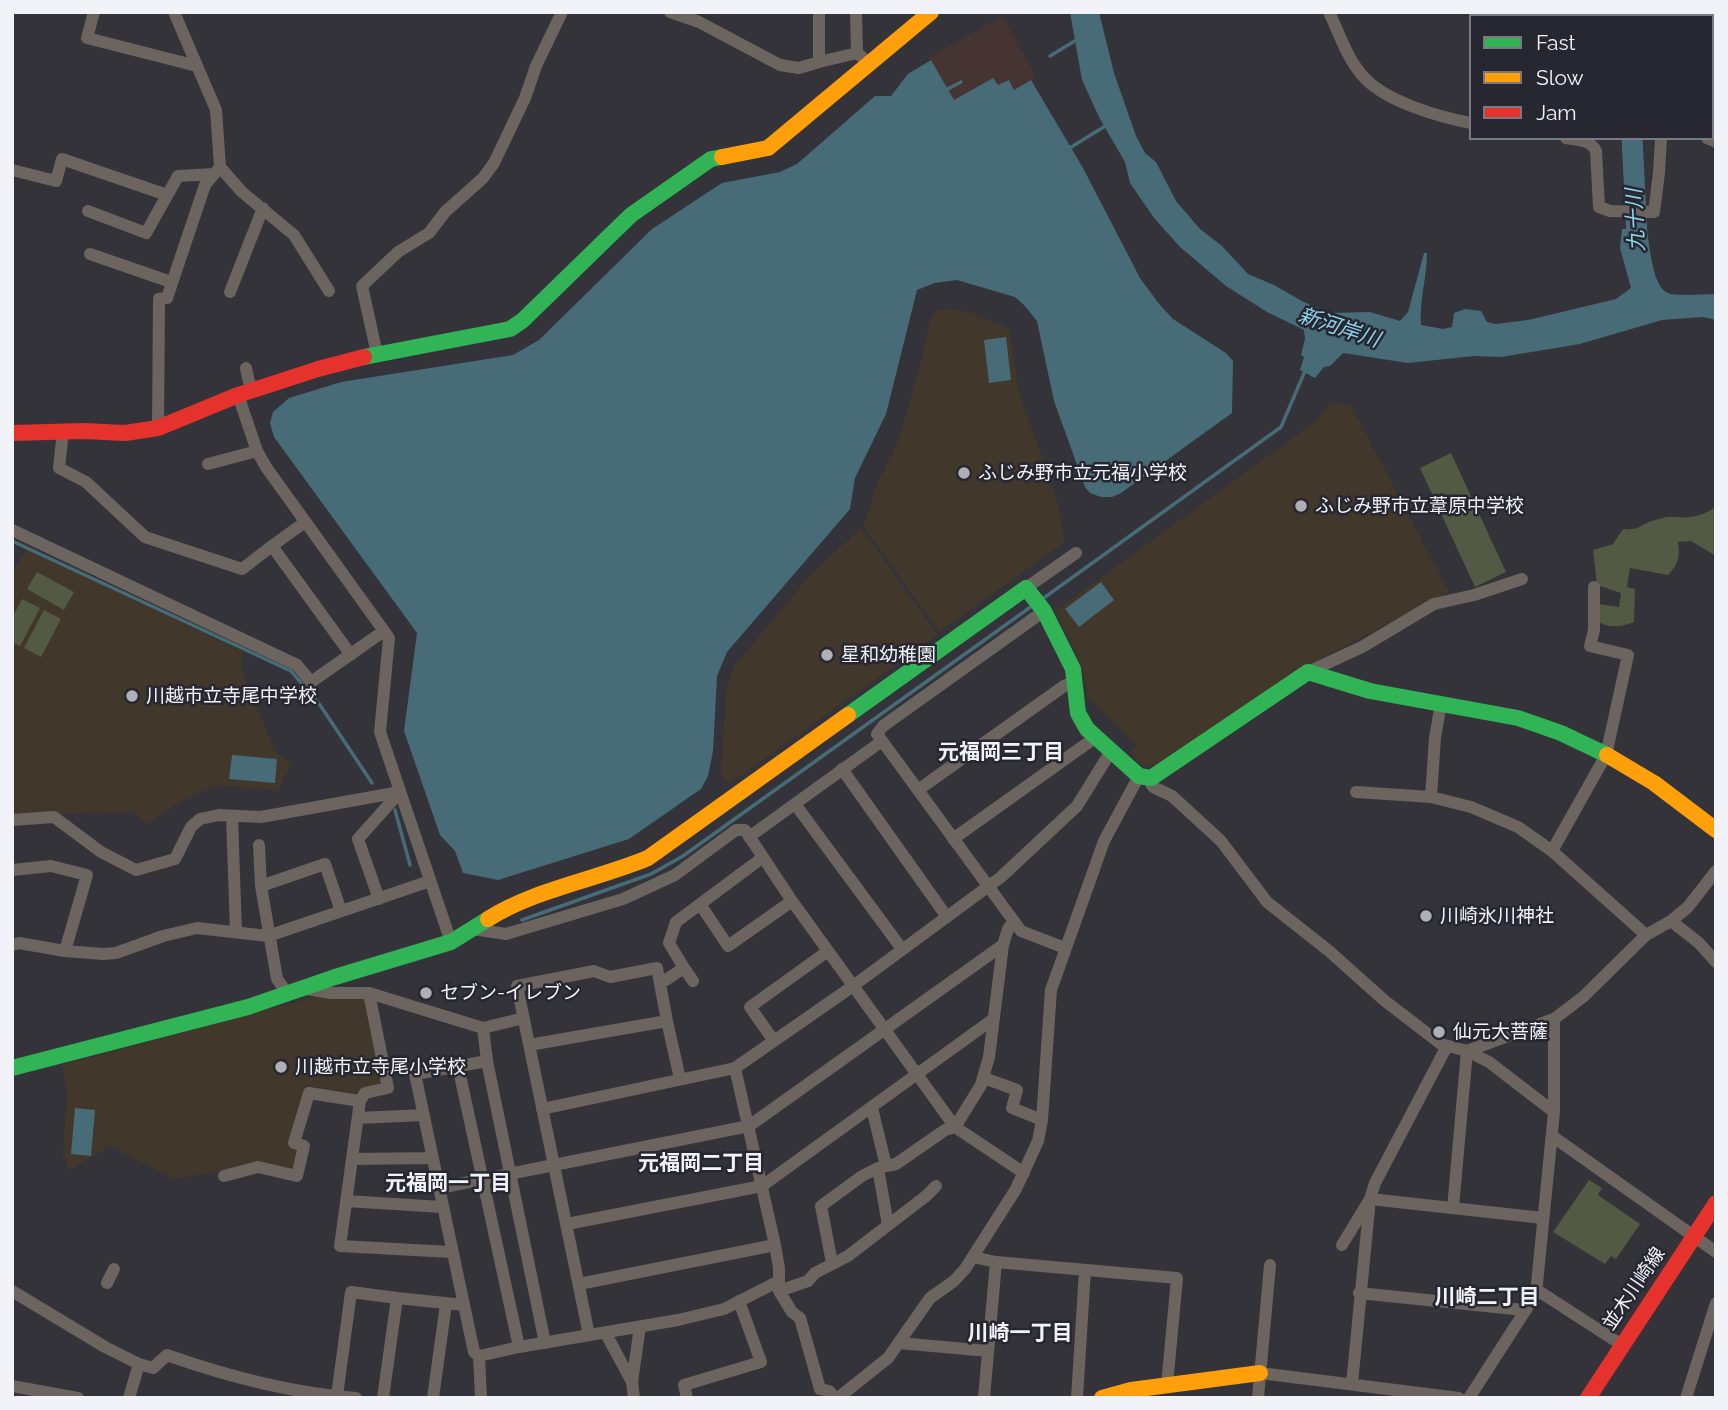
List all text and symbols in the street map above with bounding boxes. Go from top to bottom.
legend [1469,14,1714,140]
text: Fast [1536,30,1576,55]
text: Slow [1536,65,1584,90]
text: Jam [1536,100,1577,125]
water label: 九十川 [1622,188,1650,252]
water label: 新河岸川 [1295,303,1383,353]
place label: ふじみ野市立元福小学校 [978,462,1187,484]
marker: ふじみ野市立元福小学校 [956,465,972,481]
place label: ふじみ野市立葦原中学校 [1315,495,1524,517]
marker: ふじみ野市立葦原中学校 [1293,498,1309,514]
place label: 星和幼稚園 [841,644,936,666]
marker: 星和幼稚園 [819,647,835,663]
place label: 川越市立寺尾中学校 [146,685,317,707]
marker: 川越市立寺尾中学校 [124,688,140,704]
district label: 元福岡三丁目 [938,740,1064,766]
place label: 川崎氷川神社 [1440,905,1554,927]
marker: 川崎氷川神社 [1418,908,1434,924]
place label: セブン-イレブン [440,982,581,1004]
marker: セブン-イレブン [418,985,434,1001]
place label: 仙元大菩薩 [1453,1021,1548,1043]
marker: 仙元大菩薩 [1431,1024,1447,1040]
place label: 川越市立寺尾小学校 [295,1056,466,1078]
marker: 川越市立寺尾小学校 [273,1059,289,1075]
district label: 元福岡二丁目 [638,1151,764,1177]
district label: 元福岡一丁目 [385,1171,511,1197]
street label: 並木川崎線 [1598,1243,1670,1335]
district label: 川崎二丁目 [1435,1285,1539,1311]
district label: 川崎一丁目 [968,1321,1072,1347]

